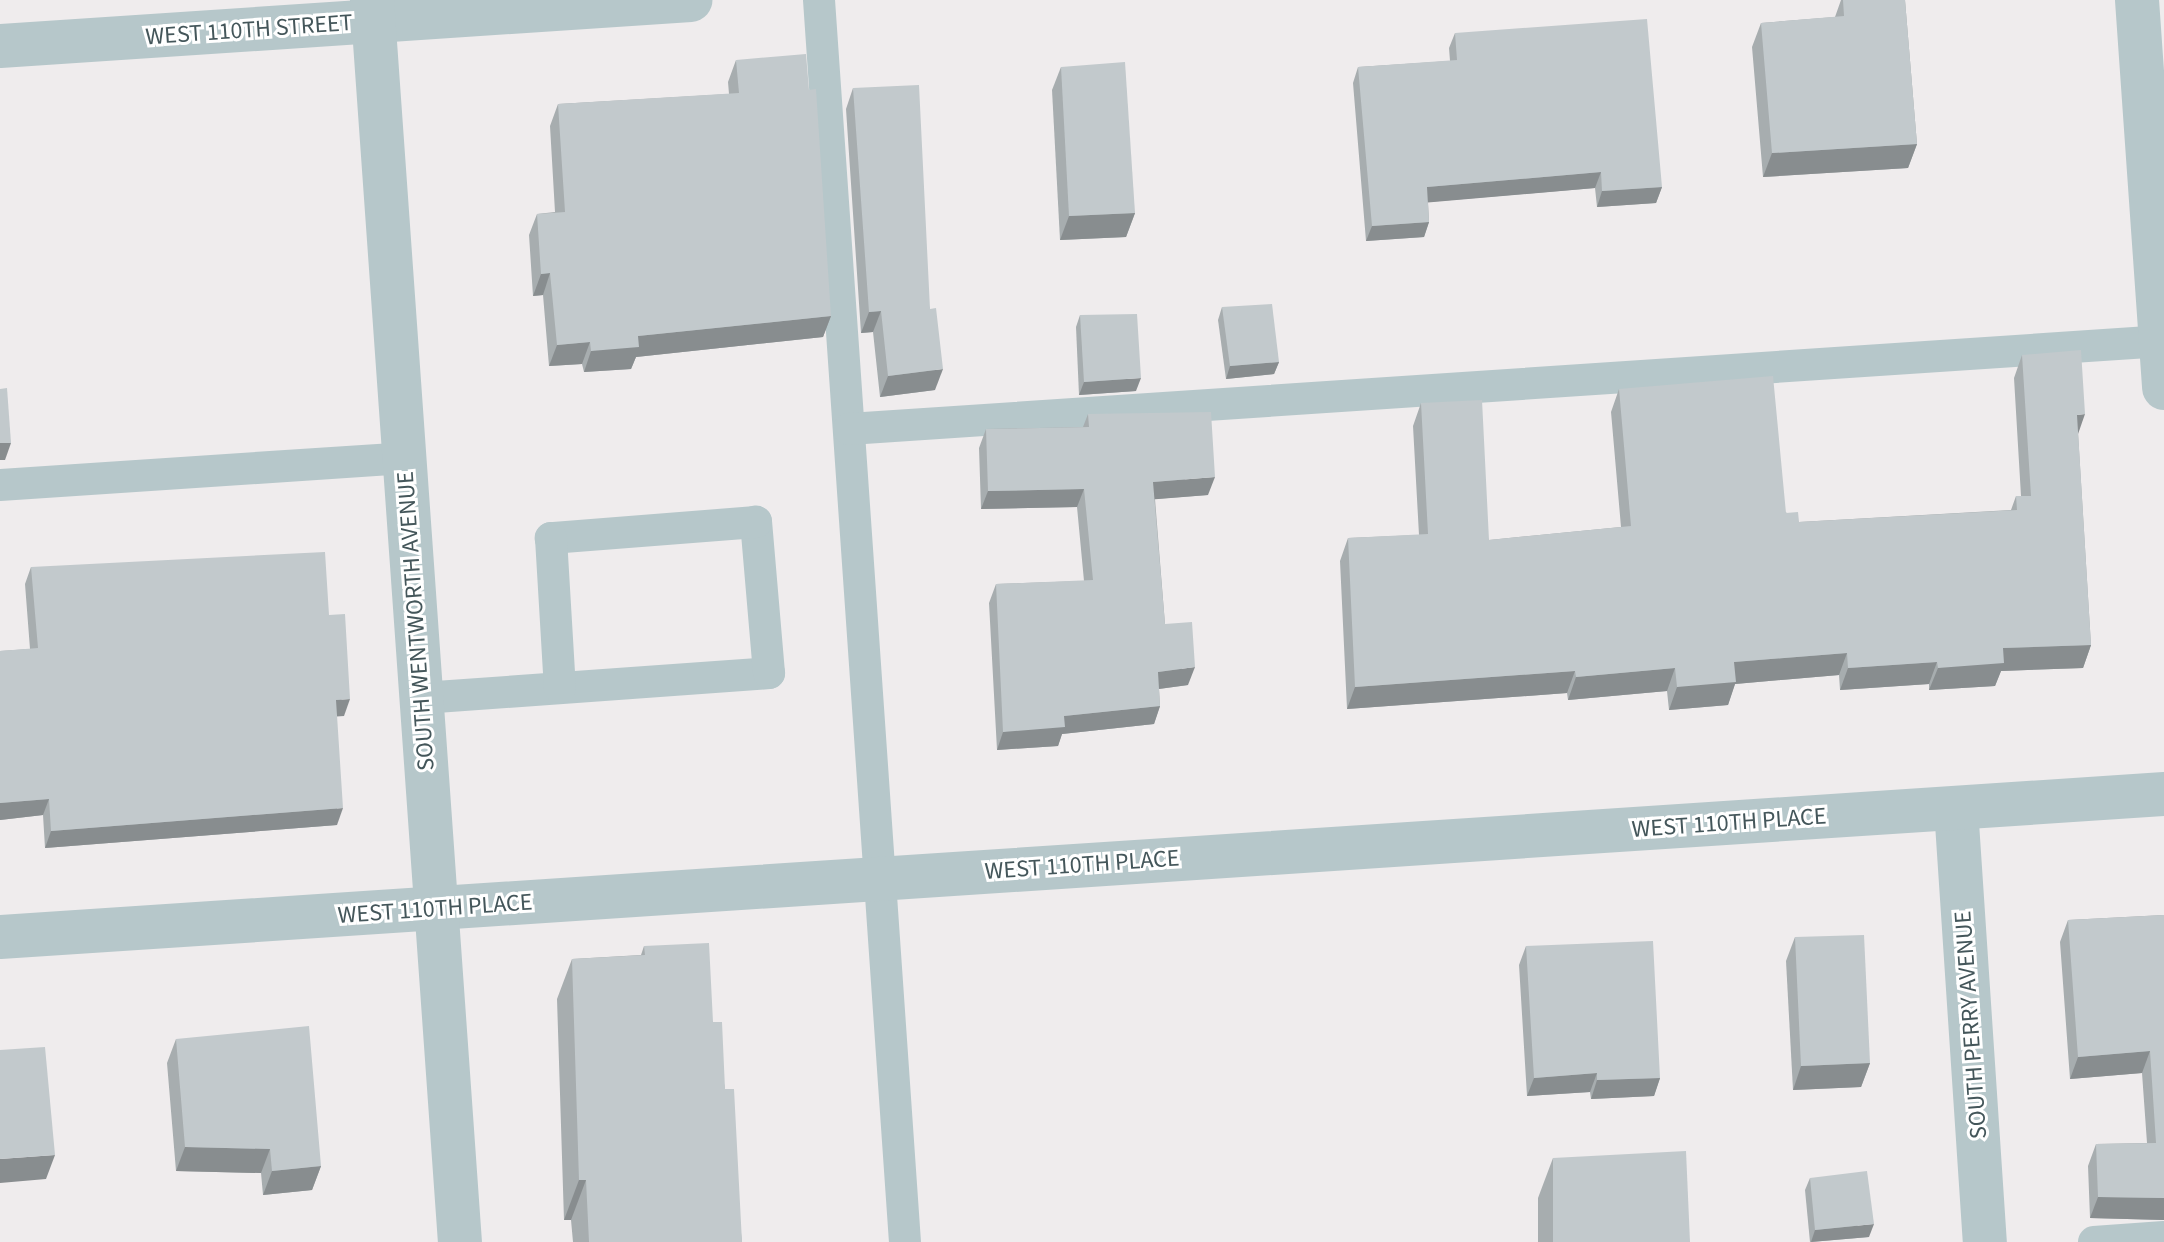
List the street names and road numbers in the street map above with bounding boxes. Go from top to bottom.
street label: WEST 110TH STREET [144,8,354,52]
street label: SOUTH WENTWORTH AVENUE [391,470,441,772]
street label: WEST 110TH PLACE [1631,802,1827,844]
street label: WEST 110TH PLACE [984,844,1180,886]
street label: WEST 110TH PLACE [337,888,533,930]
street label: SOUTH PERRY AVENUE [1949,910,1993,1140]

